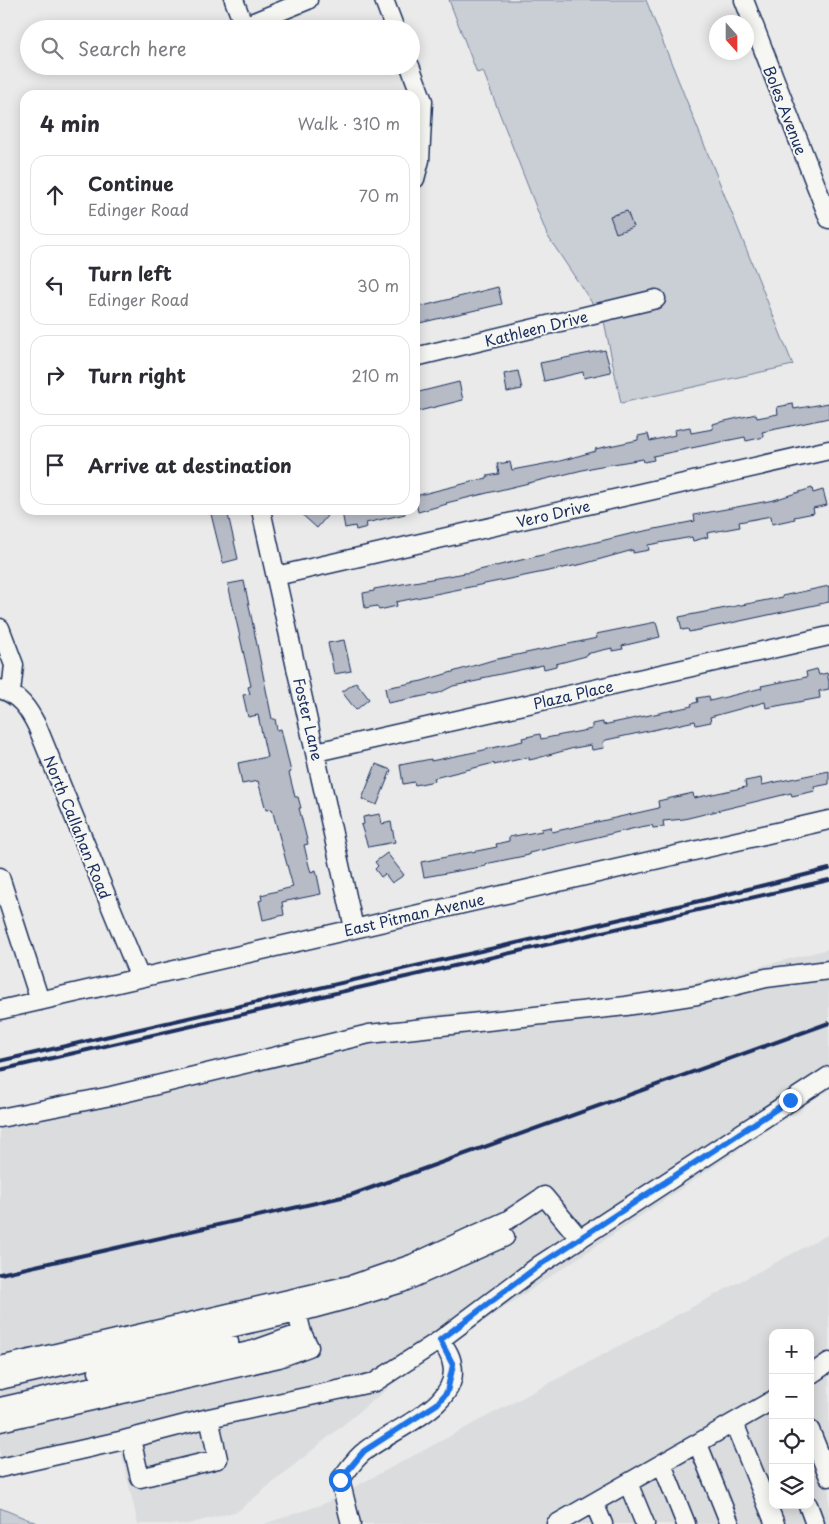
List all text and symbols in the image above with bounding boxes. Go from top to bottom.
north arrow [709,15,754,60]
search box [20,20,420,75]
icon: search [38,34,66,62]
text: Search here [78,34,187,62]
street label: Boles Avenue [758,62,814,158]
text: 4 min [40,107,100,139]
text: Walk · 310 m [298,111,400,135]
text: Continue [88,169,174,197]
icon: ahead [41,181,69,209]
text: 70 m [359,183,399,207]
text: Edinger Road [88,197,189,221]
text: Turn left [88,259,172,287]
icon: left [41,271,69,299]
text: 30 m [357,273,399,297]
text: Edinger Road [88,287,189,311]
street label: Kathleen Drive [482,304,590,352]
icon: right [41,361,69,389]
text: Turn right [88,361,186,389]
text: 210 m [351,363,399,387]
icon: arrive [41,451,69,479]
text: Arrive at destination [88,451,292,479]
street label: Vero Drive [514,493,592,533]
street label: Plaza Place [531,674,615,714]
street label: Foster Lane [288,675,330,763]
street label: North Callahan Road [39,752,117,902]
street label: East Pitman Avenue [342,887,486,941]
route end [779,1089,802,1112]
map controls [769,1329,814,1509]
button: + [769,1329,814,1374]
button: − [769,1374,814,1419]
button: locate [769,1419,814,1464]
button: layers [769,1464,814,1509]
route start [329,1469,352,1492]

